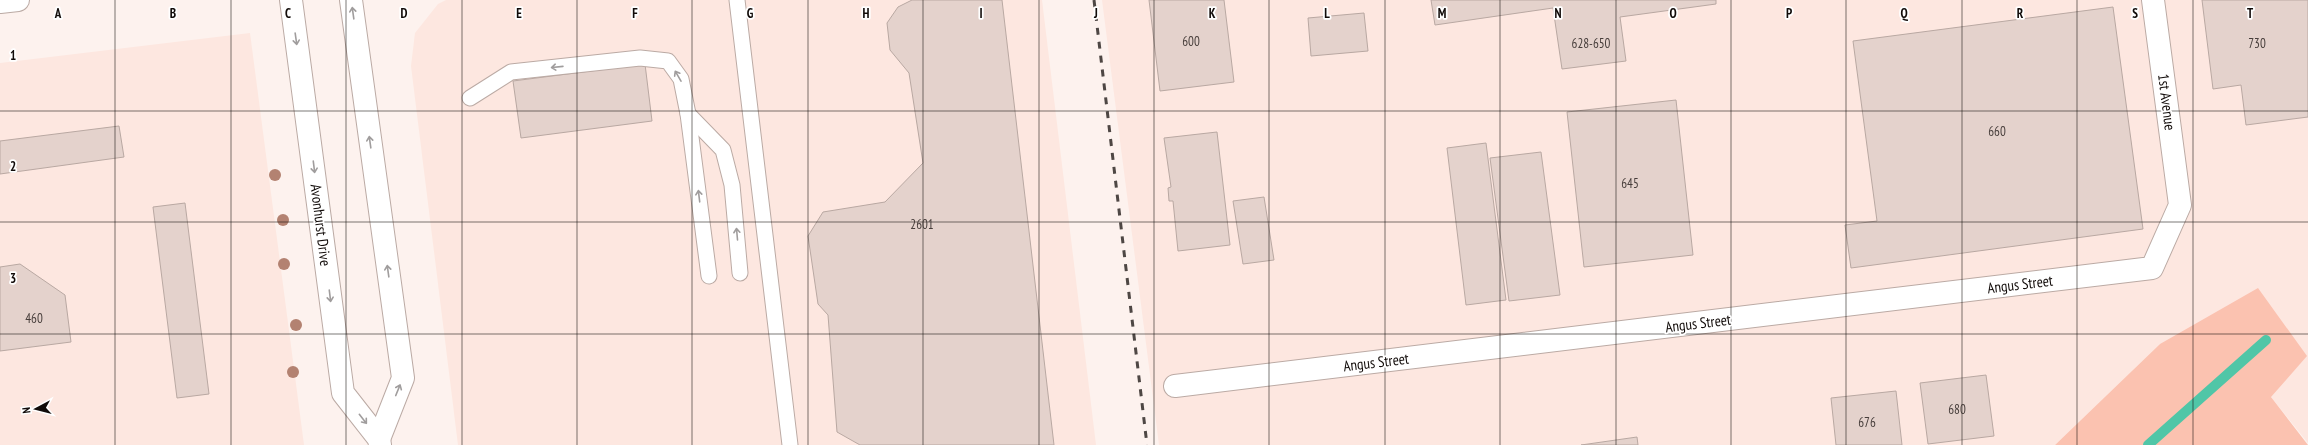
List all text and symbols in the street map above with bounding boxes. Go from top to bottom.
text: A [54,5,62,22]
text: B [170,5,176,22]
text: C [285,5,291,22]
text: D [401,5,408,22]
text: E [516,5,522,22]
text: F [632,5,638,22]
text: G [747,5,754,22]
text: H [863,5,870,22]
text: I [979,5,983,22]
text: J [1093,5,1098,22]
text: K [1209,5,1216,22]
text: L [1324,5,1330,22]
text: M [1438,5,1447,22]
text: N [1554,5,1562,22]
text: O [1669,5,1677,22]
text: P [1786,5,1792,22]
text: Q [1900,5,1908,22]
text: R [2017,5,2024,22]
text: S [2132,5,2138,22]
text: T [2247,5,2254,22]
one-way arrow [349,7,357,20]
one-way arrow [292,32,300,45]
house number: 600 [1182,33,1200,50]
house number: 628-650 [1572,35,1611,52]
house number: 730 [2248,35,2266,52]
text: 1 [10,47,16,64]
one-way arrow [551,63,564,71]
one-way arrow [674,70,682,82]
street label: 1st Avenue [2154,73,2180,131]
house number: 660 [1988,123,2006,140]
one-way arrow [366,136,374,149]
text: 2 [10,158,16,175]
one-way arrow [310,161,317,174]
house number: 645 [1621,175,1639,192]
street label: Avonhurst Drive [307,183,335,267]
one-way arrow [695,190,703,203]
house number: 2601 [910,216,934,233]
one-way arrow [733,228,740,241]
one-way arrow [384,265,392,278]
text: 3 [10,270,16,287]
street label: Angus Street [1986,271,2054,297]
one-way arrow [327,289,334,302]
house number: 460 [25,310,43,327]
street label: Angus Street [1664,310,1732,336]
street label: Angus Street [1342,349,1410,375]
one-way arrow [395,384,403,396]
north arrow [16,389,56,429]
house number: 680 [1948,401,1966,418]
text: N [19,406,33,414]
one-way arrow [359,413,367,424]
house number: 676 [1858,414,1876,431]

